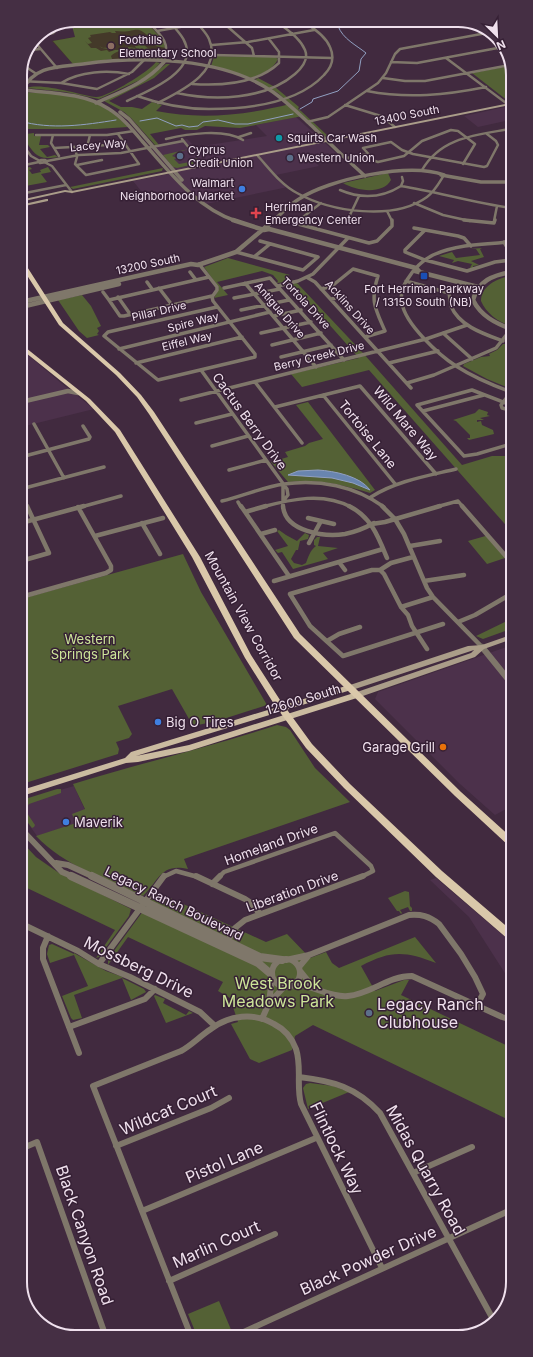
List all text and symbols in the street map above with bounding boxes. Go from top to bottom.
north arrow [477,16,517,56]
place label: Foothills Elementary School [119,33,216,60]
text: N [494,37,508,53]
marker: Foothills Elementary School [106,41,116,51]
street label: 13400 South [373,102,441,128]
place label: Squirts Car Wash [287,131,377,145]
marker: Squirts Car Wash [274,133,284,143]
street label: Lacey Way [69,136,127,154]
place label: Cyprus Credit Union [188,143,253,170]
marker: Cyprus Credit Union [175,151,185,161]
place label: Western Union [298,151,375,165]
marker: Western Union [285,153,295,163]
place label: Walmart Neighborhood Market [120,176,234,203]
marker: Walmart Neighborhood Market [237,184,247,194]
place label: Herriman Emergency Center [265,200,362,227]
marker: Herriman Emergency Center [250,207,262,219]
street label: 13200 South [115,250,181,278]
marker: Fort Herriman Parkway / 13150 South (NB) [419,271,429,281]
street label: Tortola Drive [278,274,334,332]
street label: Acklins Drive [322,277,378,337]
street label: Antigua Drive [252,279,308,341]
place label: Fort Herriman Parkway / 13150 South (NB) [364,282,484,309]
street label: Pillar Drive [130,298,188,324]
street label: Spire Way [166,309,220,335]
street label: Eiffel Way [160,328,214,354]
street label: Berry Creek Drive [272,338,366,374]
street label: Cactus Berry Drive [209,369,291,473]
street label: Wild Mare Way [370,383,442,463]
street label: Tortoise Lane [336,397,400,471]
street label: Mountain View Corridor [202,548,286,684]
park label: Western Springs Park [51,631,129,662]
street label: 12600 South [264,680,342,718]
place label: Big O Tires [166,714,234,730]
marker: Big O Tires [153,717,163,727]
place label: Garage Grill [362,739,435,755]
marker: Garage Grill [438,742,448,752]
place label: Maverik [74,814,123,830]
marker: Maverik [61,817,71,827]
street label: Homeland Drive [222,820,320,868]
street label: Legacy Ranch Boulevard [102,862,246,944]
street label: Liberation Drive [244,867,340,915]
street label: Mossberg Drive [81,932,197,1002]
park label: West Brook Meadows Park [222,973,334,1011]
place label: Legacy Ranch Clubhouse [377,994,484,1032]
marker: Legacy Ranch Clubhouse [364,1008,374,1018]
street label: Wildcat Court [116,1081,220,1139]
street label: Flintlock Way [306,1098,368,1198]
street label: Midas Quarry Road [382,1102,470,1238]
street label: Pistol Lane [182,1137,266,1187]
street label: Black Canyon Road [52,1162,118,1308]
street label: Marlin Court [169,1216,263,1272]
street label: Black Powder Drive [297,1221,439,1299]

